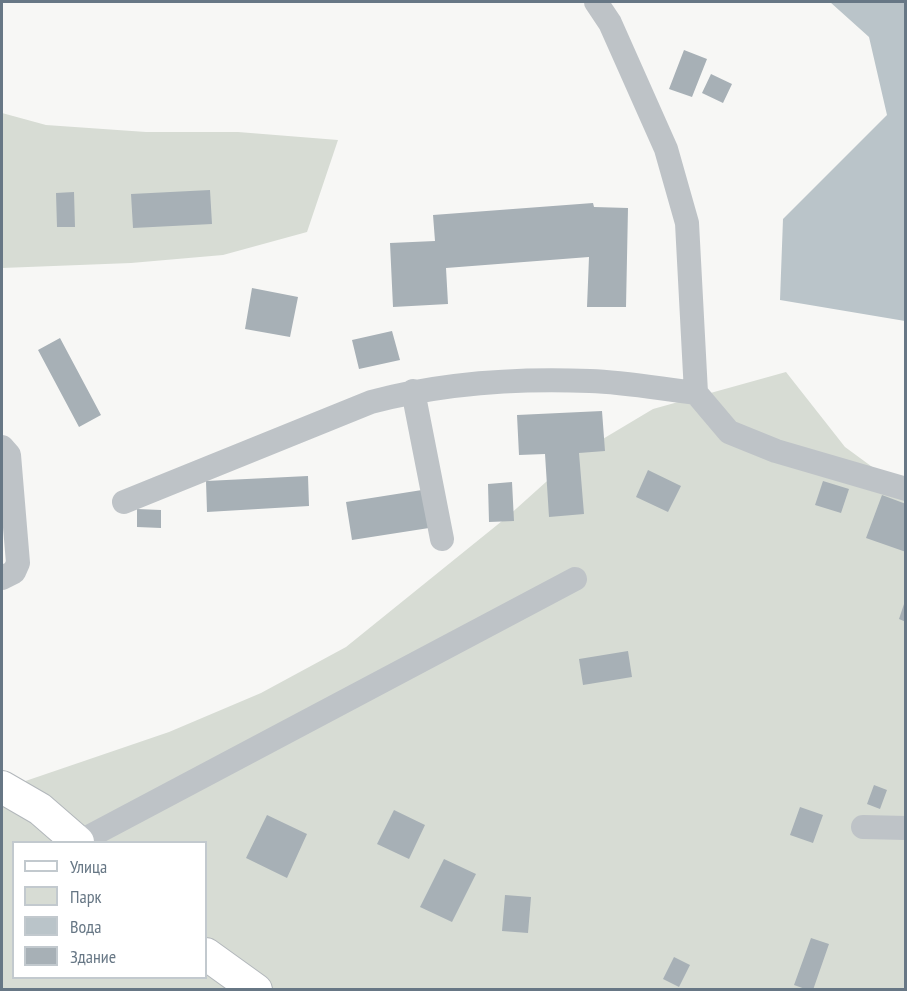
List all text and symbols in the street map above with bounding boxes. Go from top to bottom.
legend [12,841,207,979]
text: Улица [70,855,107,878]
text: Парк [70,885,101,908]
text: Вода [70,915,101,938]
text: Здание [70,945,116,968]

